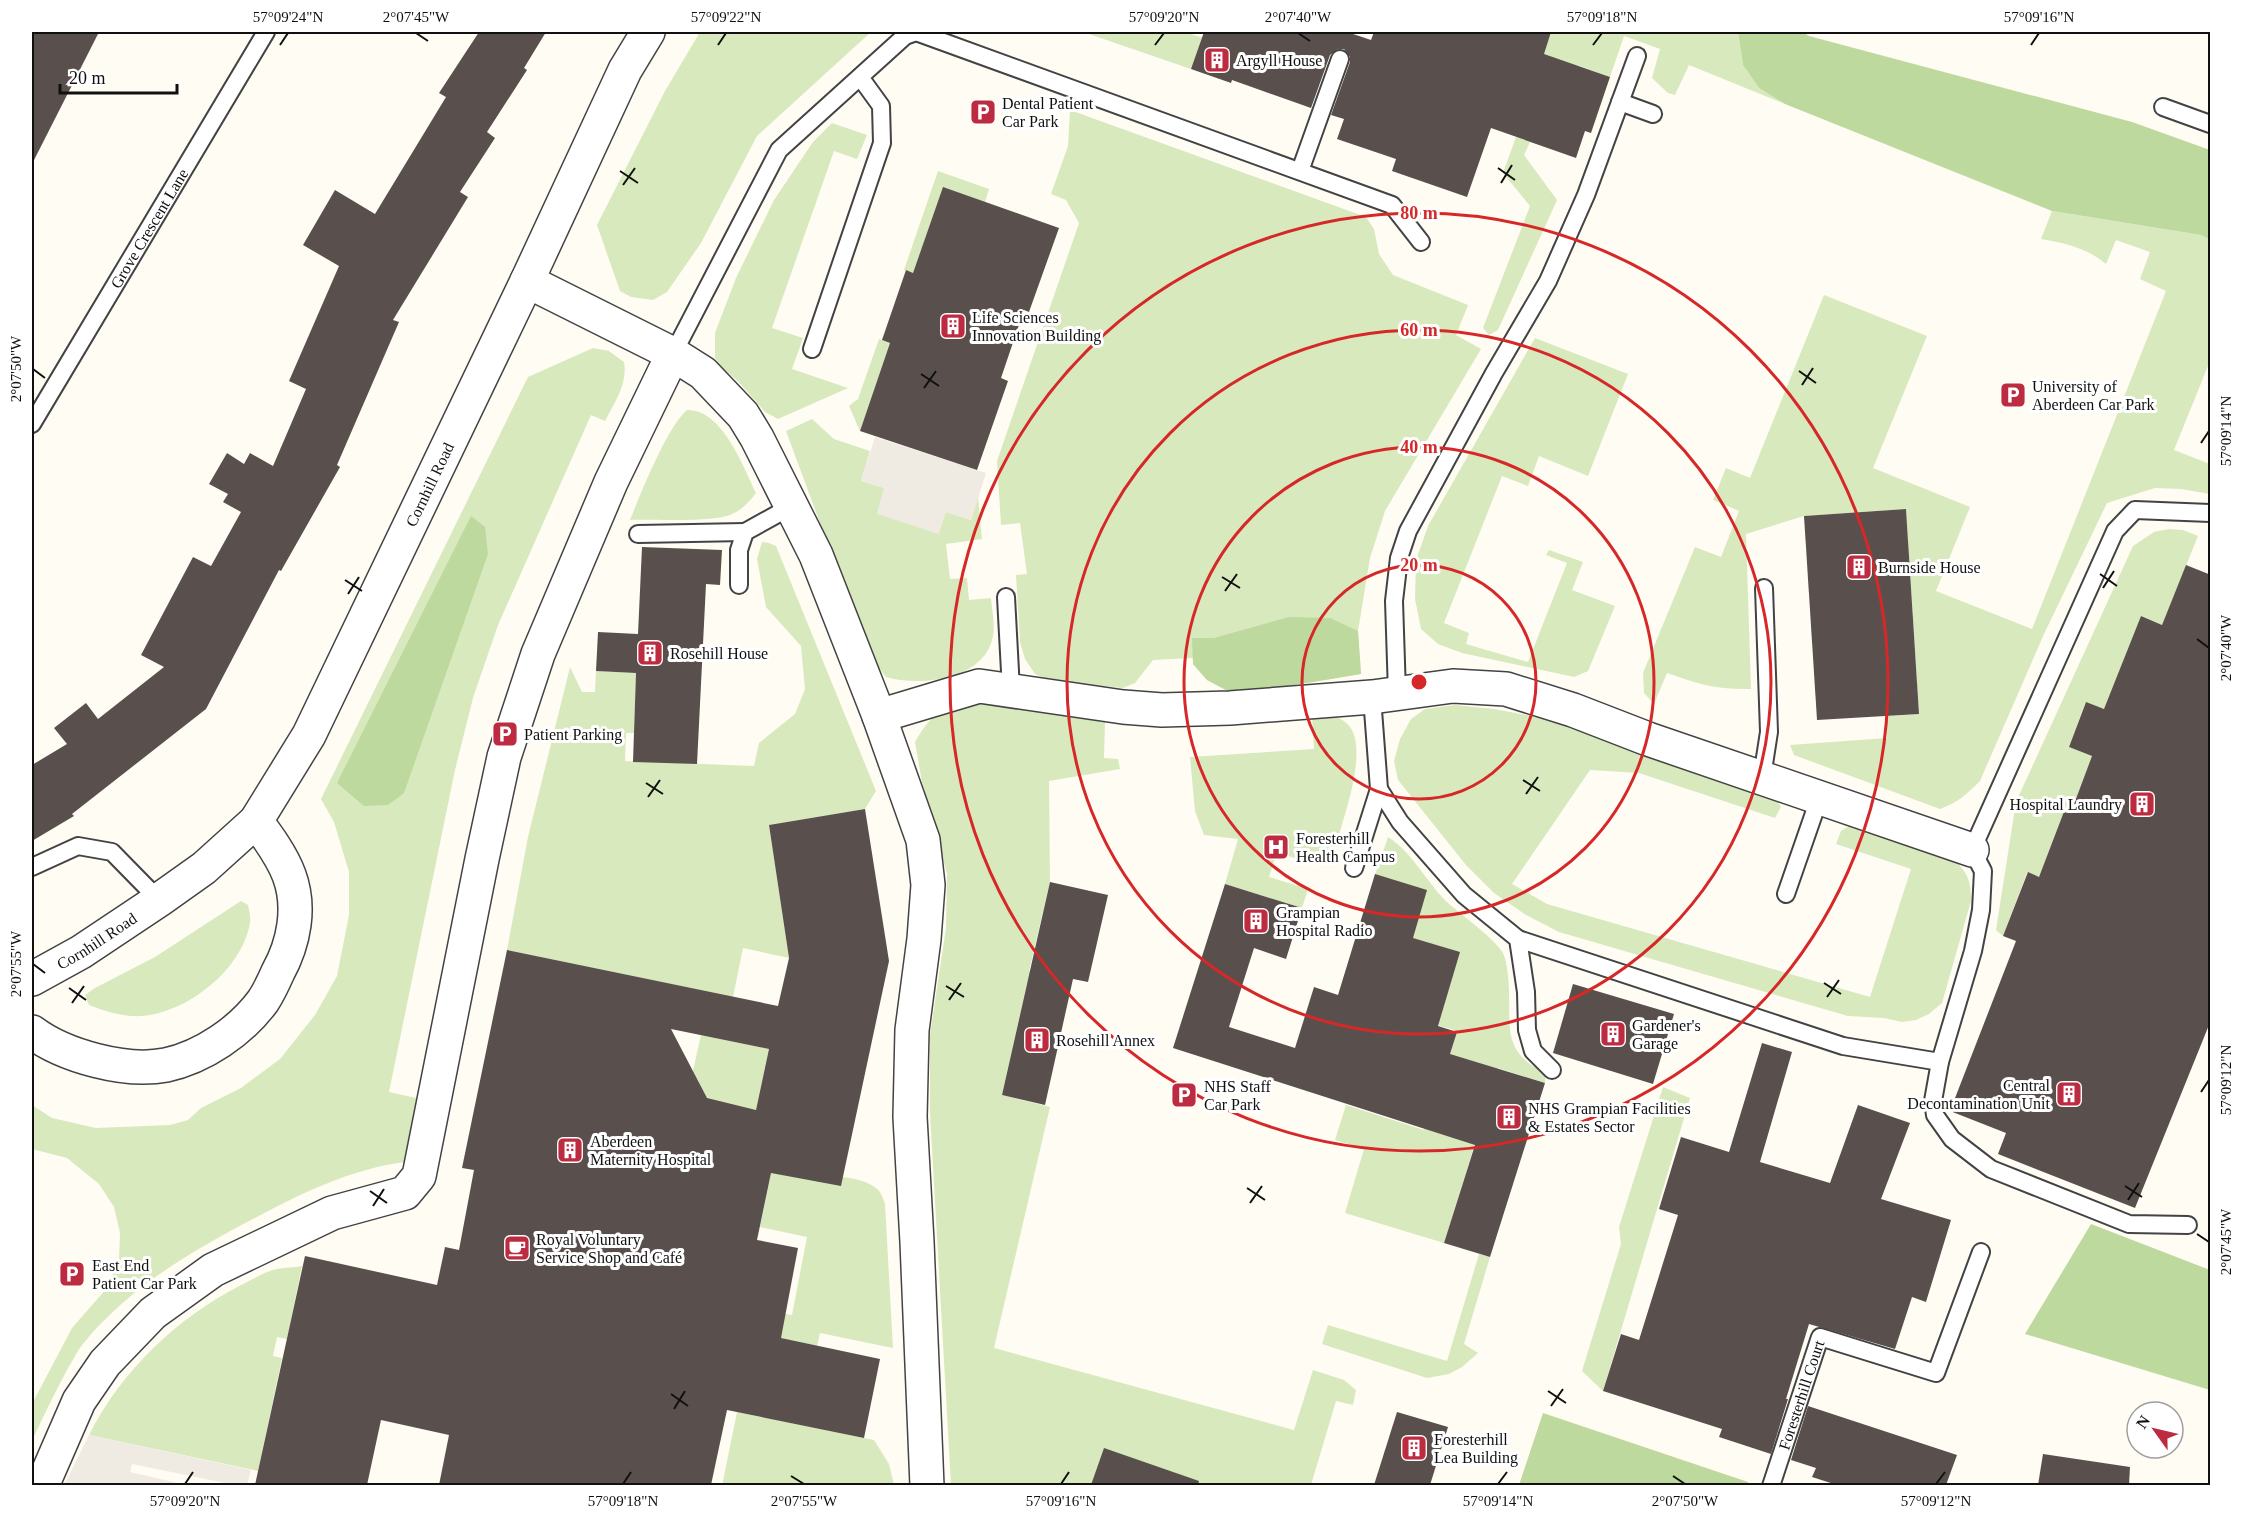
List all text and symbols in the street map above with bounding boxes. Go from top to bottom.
text: 57°09'24"N [253,9,323,25]
text: 2°07'45"W [383,9,450,25]
text: 57°09'22"N [691,9,761,25]
text: 57°09'20"N [1129,9,1199,25]
text: 2°07'40"W [1265,9,1332,25]
text: 57°09'18"N [1567,9,1637,25]
text: 57°09'16"N [2004,9,2074,25]
building icon: Argyll House [1202,45,1232,75]
place label: Argyll House [1236,52,1322,70]
scale bar [60,57,177,95]
text: 20 m [69,68,106,88]
place label: Dental Patient Car Park [1002,95,1094,130]
parking icon: Dental Patient Car Park [968,97,998,127]
street label: Grove Crescent Lane [107,166,191,291]
text: 80 m [1400,203,1438,223]
place label: Life Sciences Innovation Building [972,309,1101,345]
building icon: Life Sciences Innovation Building [938,311,968,341]
text: 60 m [1400,320,1438,340]
text: 2°07'50"W [8,335,24,402]
place label: University of Aberdeen Car Park [2032,378,2155,413]
parking icon: University of Aberdeen Car Park [1998,380,2028,410]
text: 57°09'14"N [2218,396,2234,466]
text: 40 m [1400,437,1438,457]
street label: Cornhill Road [402,440,457,529]
building icon: Burnside House [1844,552,1874,582]
text: 20 m [1400,555,1438,575]
place label: Burnside House [1878,559,1981,576]
text: 2°07'40"W [2218,614,2234,681]
building icon: Rosehill House [635,638,665,668]
place label: Rosehill House [670,645,768,662]
centre of rings [1409,672,1429,692]
parking icon: Patient Parking [490,719,520,749]
place label: Patient Parking [524,726,622,744]
building icon: Hospital Laundry [2127,789,2157,819]
place label: Hospital Laundry [2010,796,2122,814]
place label: Foresterhill Health Campus [1296,830,1395,866]
hospital icon: Foresterhill Health Campus [1261,832,1291,862]
place label: Grampian Hospital Radio [1276,904,1372,940]
building icon: Grampian Hospital Radio [1241,906,1271,936]
street label: Cornhill Road [54,909,140,973]
text: 2°07'55"W [8,930,24,997]
place label: Gardener's Garage [1632,1017,1701,1053]
building icon: Gardener's Garage [1598,1019,1628,1049]
building icon: Rosehill Annex [1022,1025,1052,1055]
place label: Rosehill Annex [1056,1032,1155,1049]
text: 57°09'12"N [2218,1045,2234,1115]
place label: Central Decontamination Unit [1907,1077,2051,1112]
place label: NHS Staff Car Park [1204,1078,1271,1113]
building icon: Central Decontamination Unit [2054,1079,2084,1109]
parking icon: NHS Staff Car Park [1169,1080,1199,1110]
place label: NHS Grampian Facilities & Estates Sector [1528,1100,1691,1135]
building icon: NHS Grampian Facilities & Estates Sector [1494,1102,1524,1132]
place label: Aberdeen Maternity Hospital [590,1133,712,1169]
building icon: Aberdeen Maternity Hospital [555,1135,585,1165]
text: 2°07'45"W [2218,1208,2234,1275]
place label: Royal Voluntary Service Shop and Café [536,1231,682,1267]
cafe icon: Royal Voluntary Service Shop and Café [502,1233,532,1263]
place label: East End Patient Car Park [92,1257,197,1292]
parking icon: East End Patient Car Park [57,1259,87,1289]
street label: Foresterhill Court [1776,1338,1828,1452]
north arrow [2125,1400,2185,1460]
text: N [2133,1412,2154,1431]
place label: Foresterhill Lea Building [1434,1431,1518,1467]
building icon: Foresterhill Lea Building [1399,1433,1429,1463]
text: 57°09'20"N [150,1493,220,1509]
text: 57°09'18"N [588,1493,658,1509]
text: 2°07'55"W [771,1493,838,1509]
text: 57°09'16"N [1026,1493,1096,1509]
text: 57°09'14"N [1463,1493,1533,1509]
text: 2°07'50"W [1652,1493,1719,1509]
text: 57°09'12"N [1901,1493,1971,1509]

